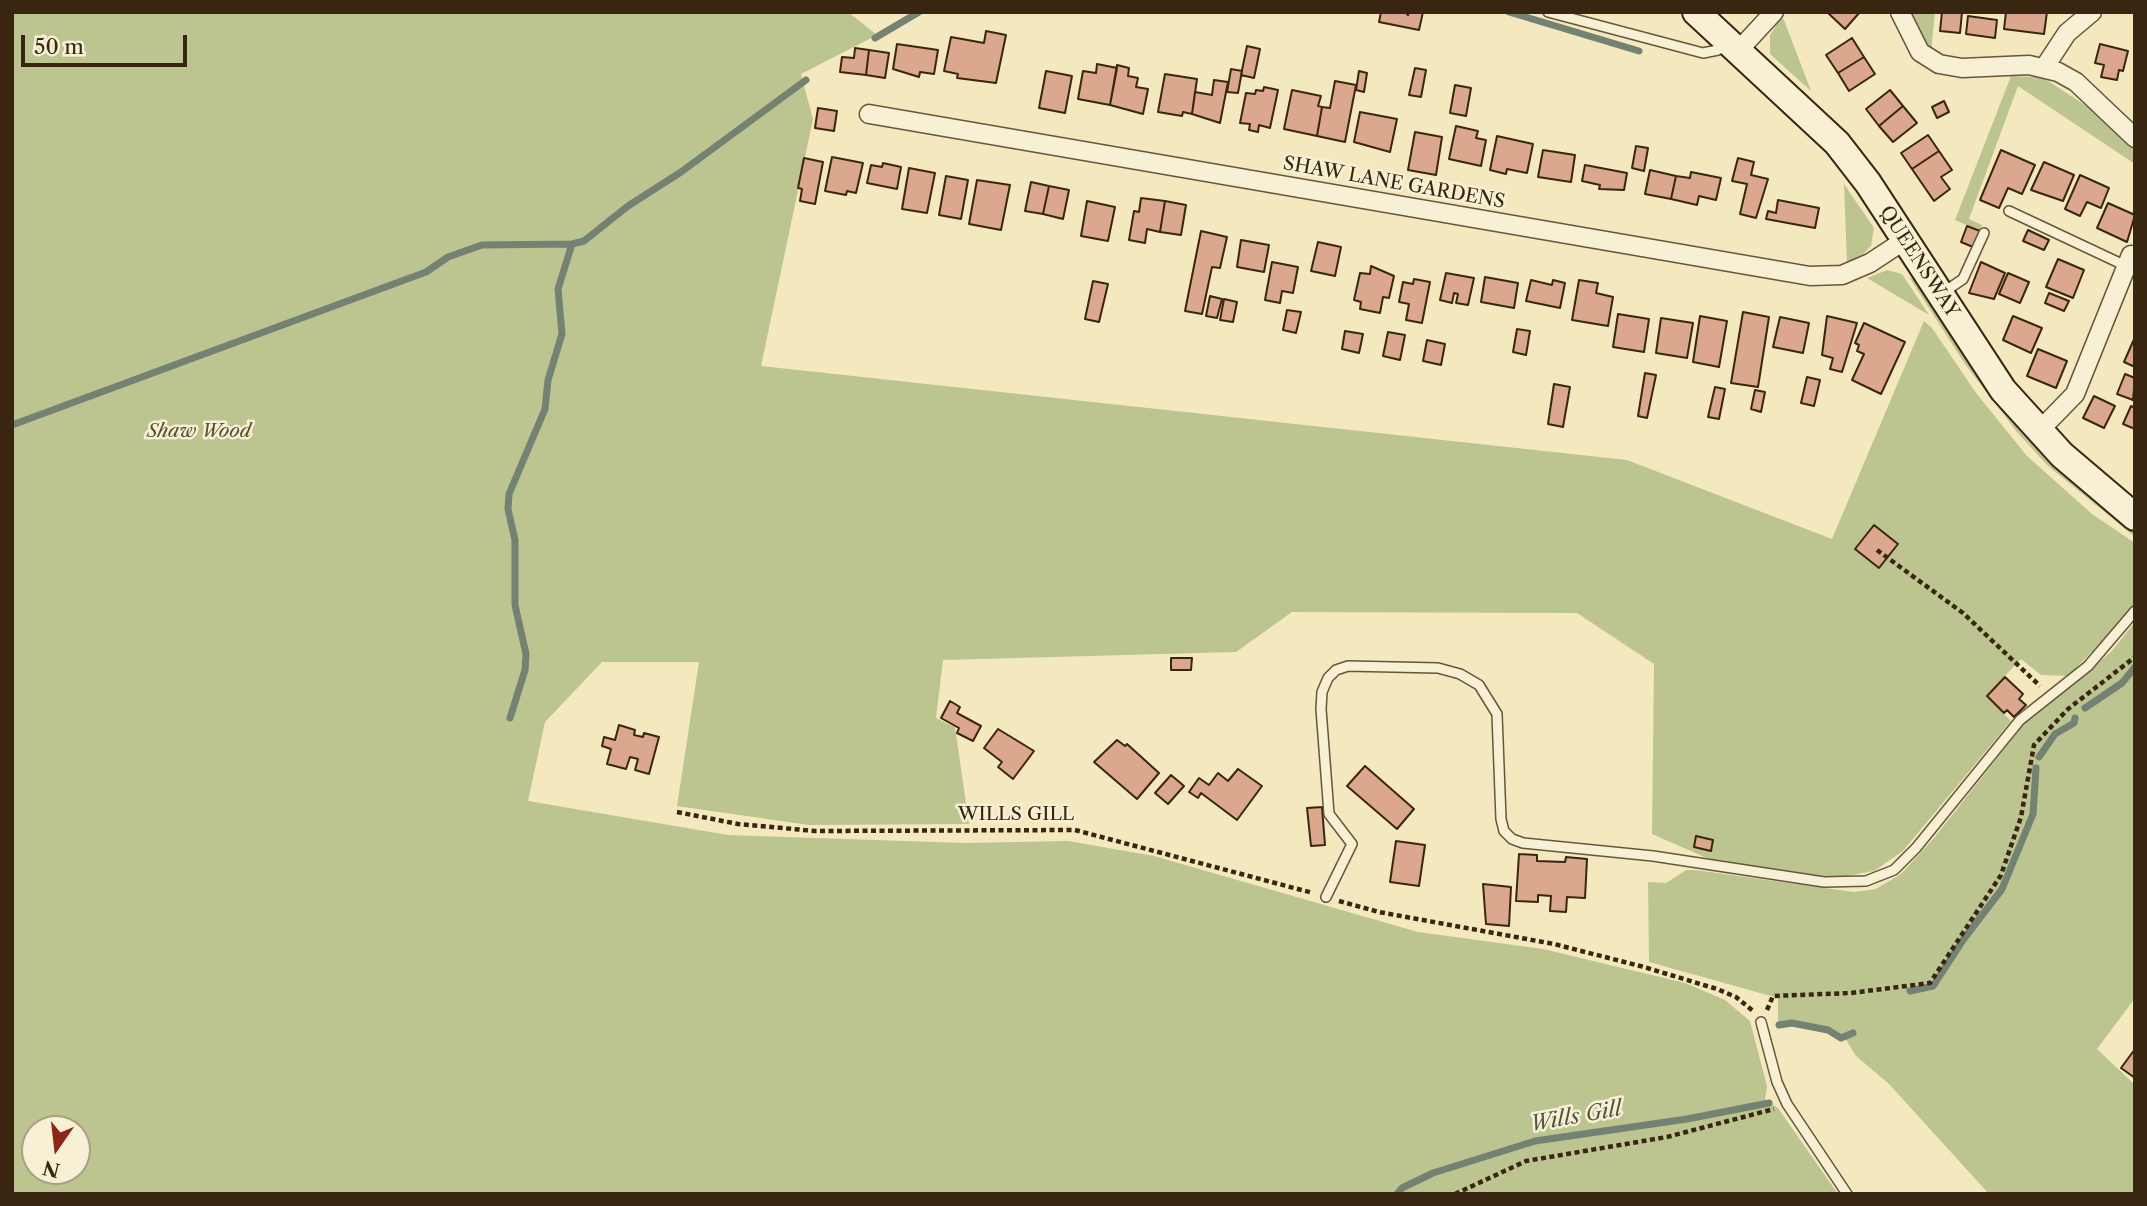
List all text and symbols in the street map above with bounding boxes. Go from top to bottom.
scale bar [24,21,191,65]
text: 50 m [34,34,84,59]
street label: SHAW LANE GARDENS [1281,152,1507,214]
street label: QUEENSWAY [1874,202,1964,322]
park label: Shaw Wood [147,421,251,443]
street label: WILLS GILL [958,804,1074,826]
water label: Wills Gill [1528,1097,1624,1137]
north arrow [21,1115,91,1185]
text: N [40,1156,62,1182]

